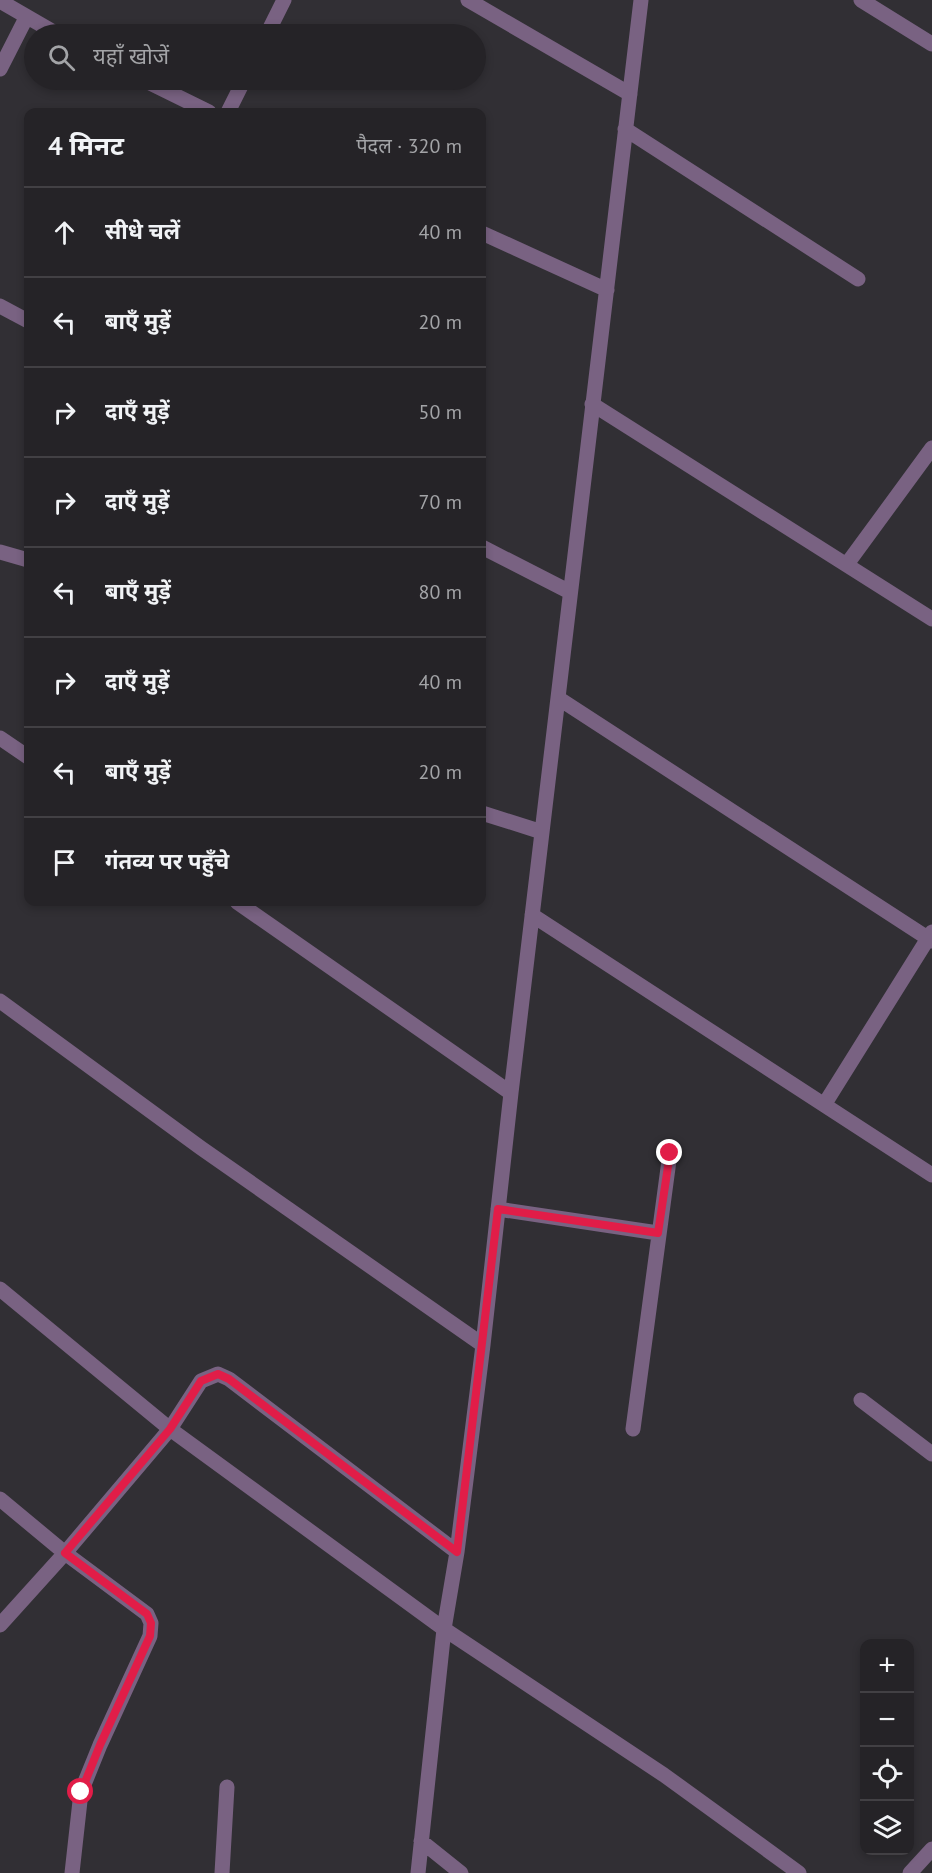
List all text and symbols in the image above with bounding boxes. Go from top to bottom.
search box [24,24,486,90]
icon: search [45,41,78,74]
text: यहाँ खोजें [93,42,169,70]
text: 4 मिनट [48,129,124,162]
text: पैदल · 320 m [356,133,462,159]
icon: ahead [48,216,81,249]
text: सीधे चलें [105,217,180,245]
text: 40 m [419,219,462,245]
icon: left [48,306,81,339]
text: बाएँ मुड़ें [105,307,171,335]
text: 20 m [419,309,462,335]
icon: right [48,396,81,429]
text: दाएँ मुड़ें [105,397,170,425]
text: 50 m [419,399,462,425]
icon: right [48,486,81,519]
text: दाएँ मुड़ें [105,487,170,515]
text: 70 m [419,489,462,515]
icon: left [48,576,81,609]
text: बाएँ मुड़ें [105,577,171,605]
text: 80 m [419,579,462,605]
icon: right [48,666,81,699]
text: दाएँ मुड़ें [105,667,170,695]
text: 40 m [419,669,462,695]
icon: left [48,756,81,789]
text: बाएँ मुड़ें [105,757,171,785]
text: 20 m [419,759,462,785]
icon: arrive [48,846,81,879]
text: गंतव्य पर पहुँचे [105,847,229,875]
route end [656,1139,682,1165]
map controls [860,1639,914,1855]
button: + [860,1639,914,1693]
button: − [860,1693,914,1747]
button: locate [860,1747,914,1801]
route start [67,1778,93,1804]
button: layers [860,1801,914,1855]

